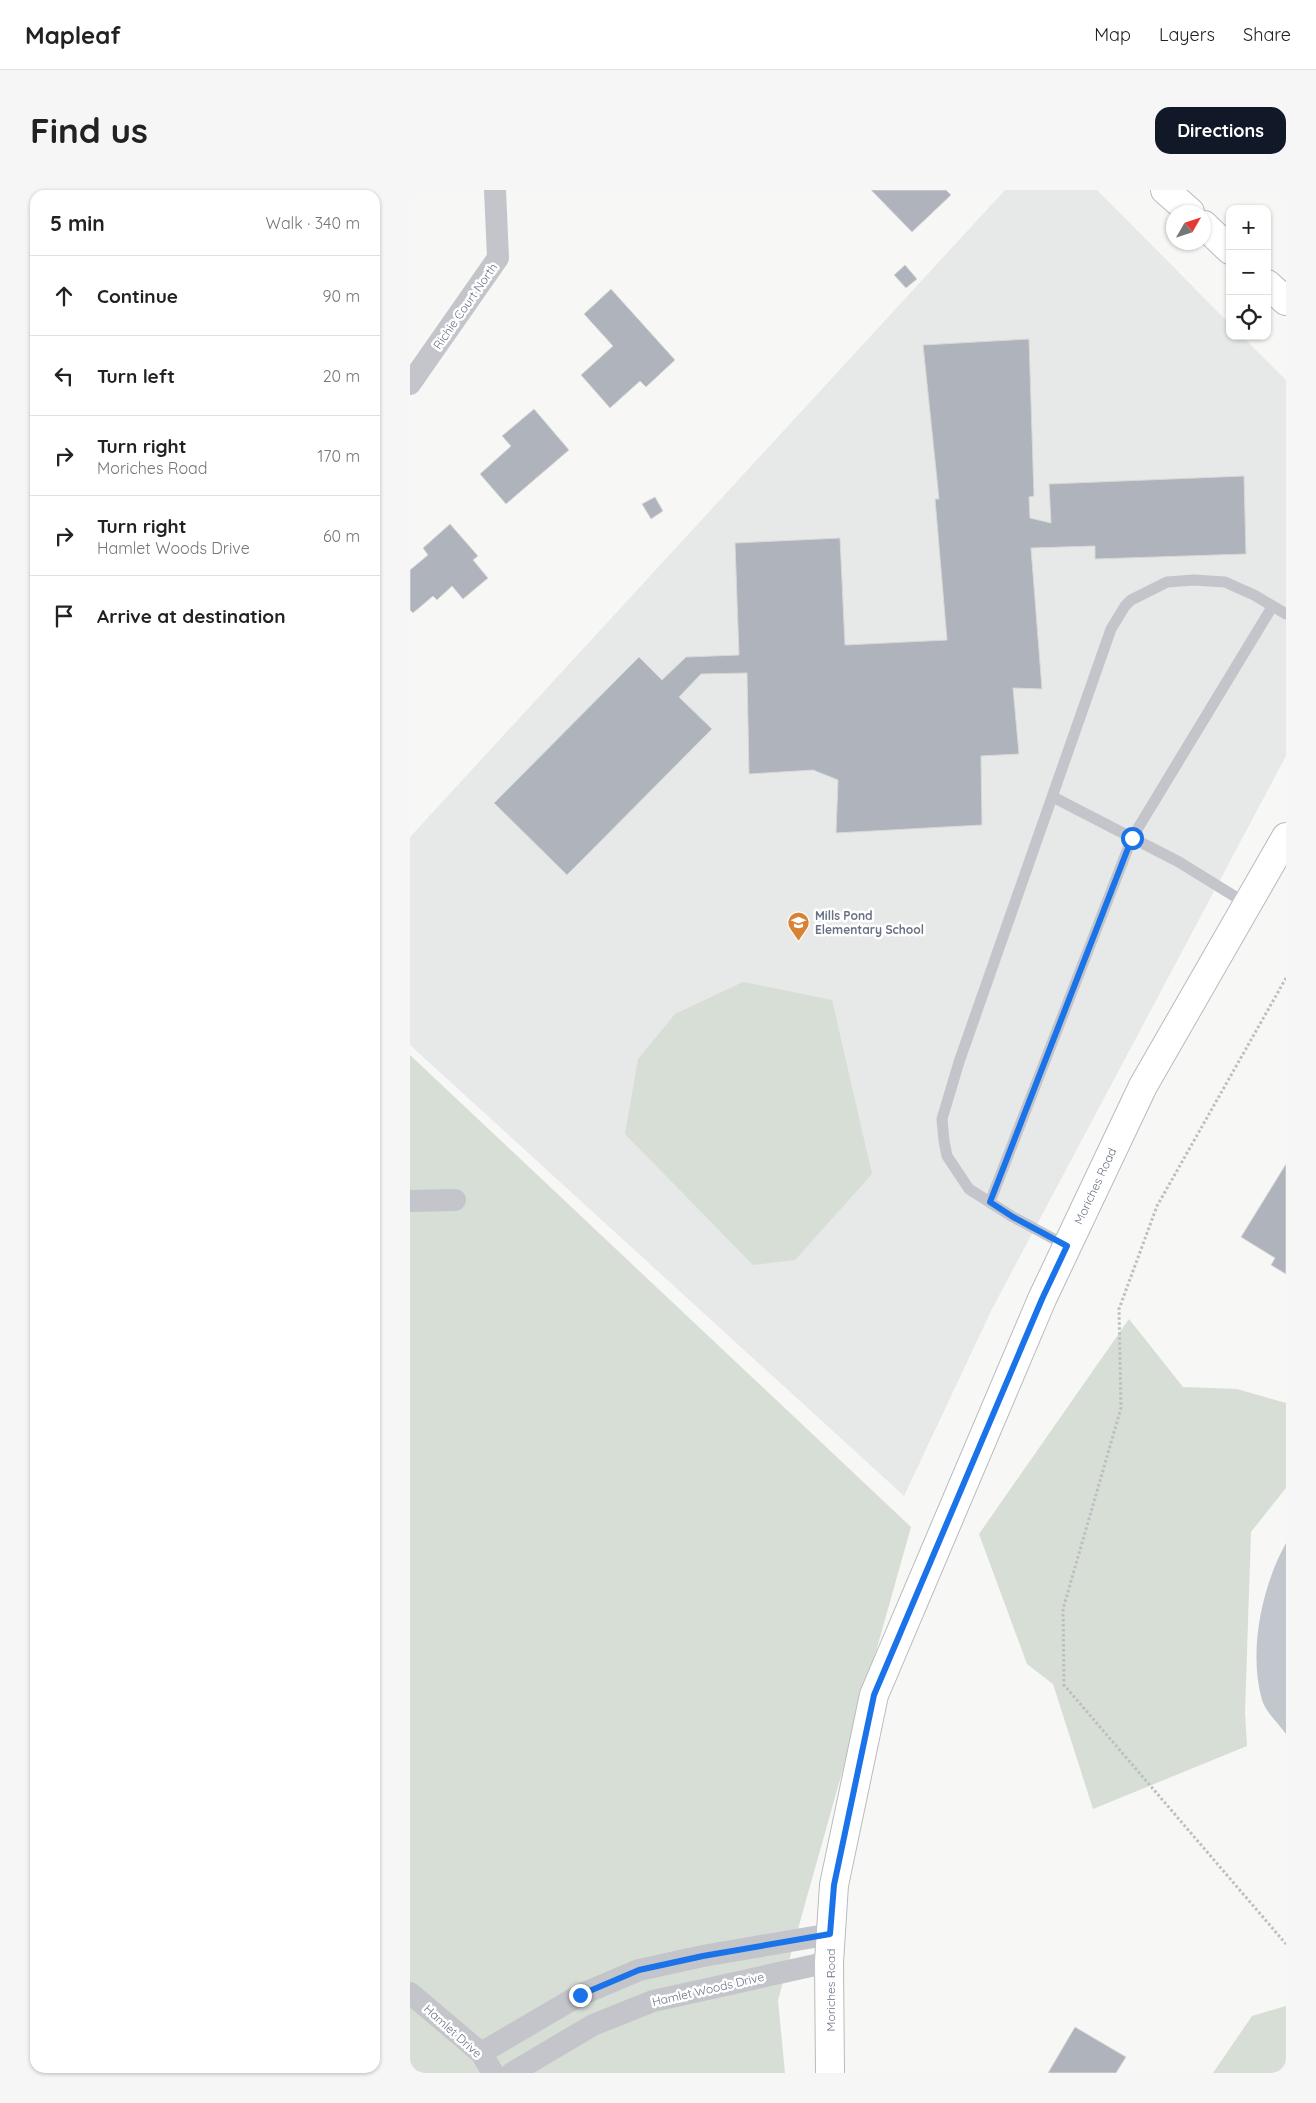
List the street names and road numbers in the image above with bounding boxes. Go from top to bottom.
street label: Richie Court North [430,260,500,352]
street label: Moriches Road [1071,1145,1119,1227]
street label: Moriches Road [823,1949,838,2031]
street label: Hamlet Woods Drive [650,1969,766,2009]
street label: Hamlet Drive [421,2001,485,2061]

